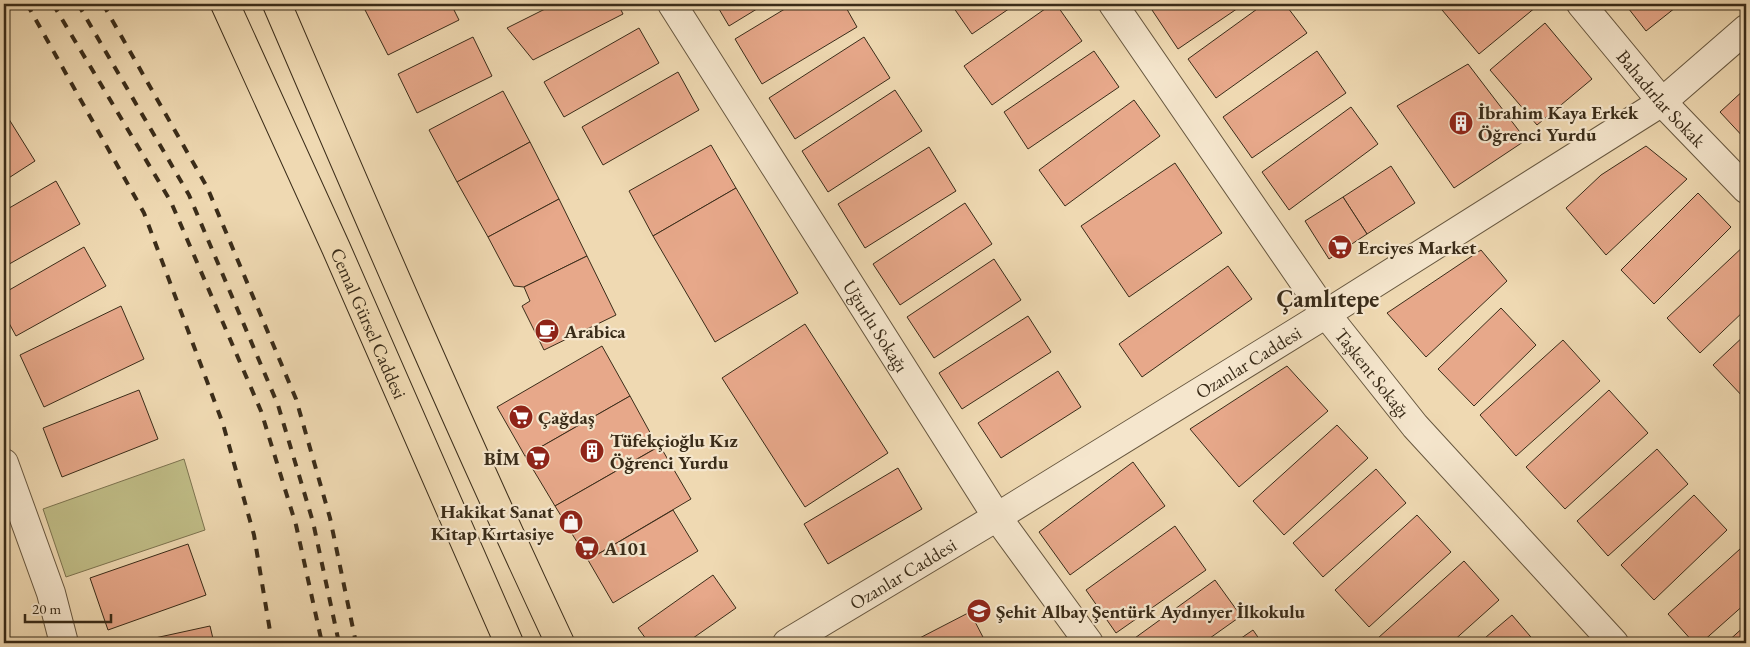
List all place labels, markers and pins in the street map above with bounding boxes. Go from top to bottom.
place label: İbrahim Kaya Erkek Öğrenci Yurdu [1478,100,1639,147]
building icon: İbrahim Kaya Erkek Öğrenci Yurdu [1448,110,1474,136]
supermarket icon: Erciyes Market [1327,234,1353,260]
place label: Erciyes Market [1358,235,1476,260]
cafe icon: Arabica [534,318,560,344]
place label: Arabica [563,319,626,344]
supermarket icon: Çağdaş [508,404,534,430]
place label: Çağdaş [538,405,595,430]
place label: Tüfekçioğlu Kız Öğrenci Yurdu [610,428,738,475]
building icon: Tüfekçioğlu Kız Öğrenci Yurdu [579,438,605,464]
supermarket icon: BİM [525,445,551,471]
place label: BİM [484,446,520,471]
place label: Hakikat Sanat Kitap Kırtasiye [431,499,554,546]
shop icon: Hakikat Sanat Kitap Kırtasiye [558,509,584,535]
supermarket icon: A101 [574,535,600,561]
place label: A101 [603,536,648,561]
school or university icon: Şehit Albay Şentürk Aydınyer İlkokulu [966,598,992,624]
place label: Şehit Albay Şentürk Aydınyer İlkokulu [996,599,1306,624]

